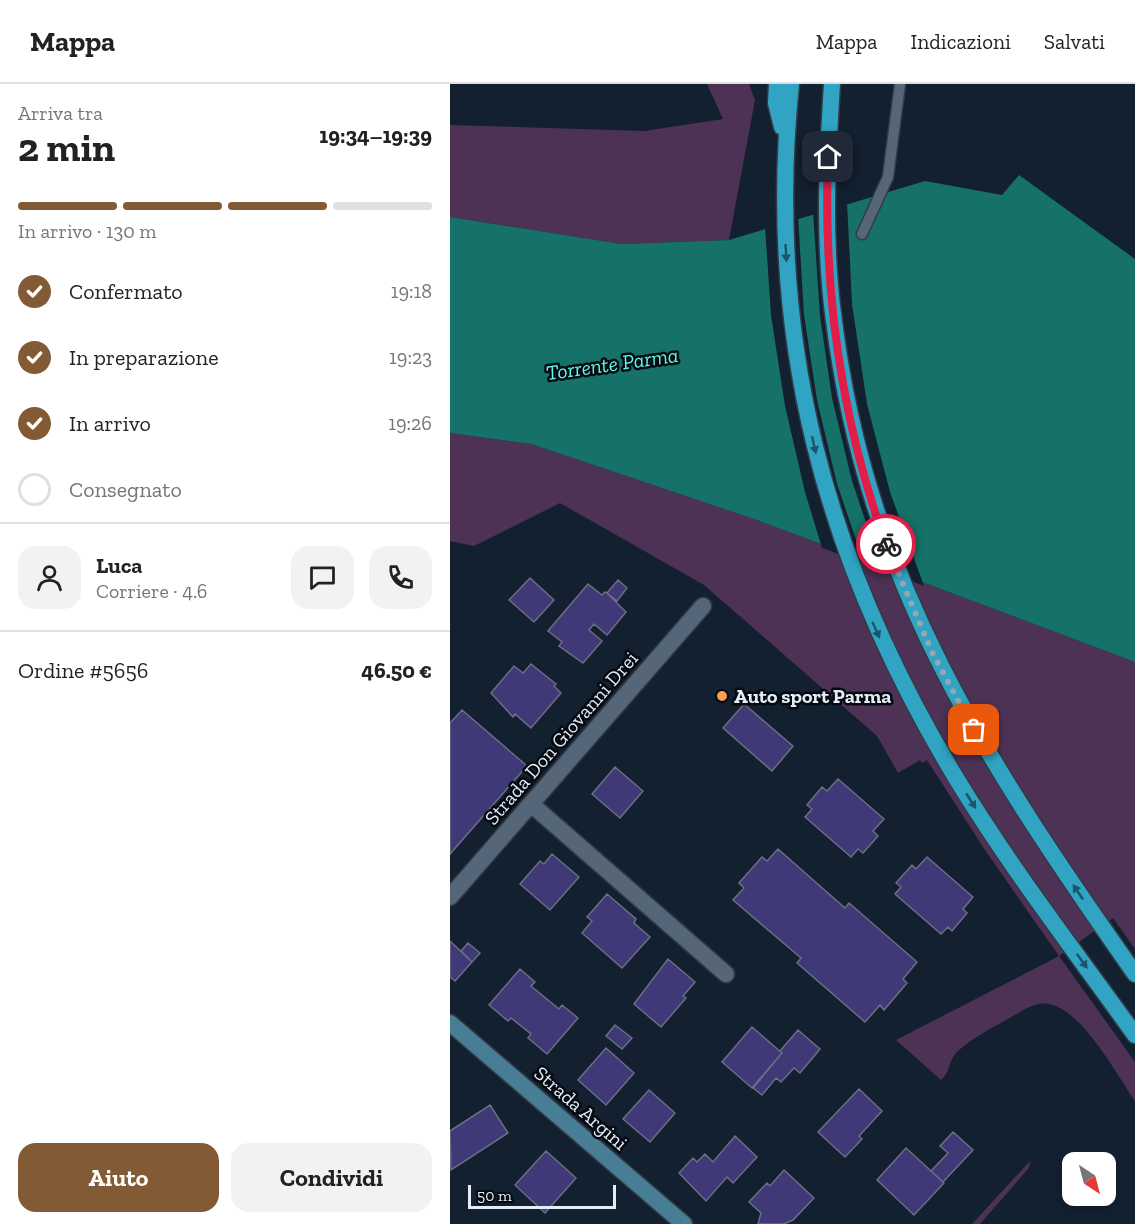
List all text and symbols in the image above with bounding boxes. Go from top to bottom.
text: Mappa [30,25,115,58]
text: Mappa [816,29,877,54]
text: Indicazioni [910,29,1011,54]
text: Salvati [1044,29,1105,54]
text: Arriva tra [18,101,103,125]
text: 19:34–19:39 [319,122,432,149]
text: 2 min [18,124,115,171]
pin [802,131,853,182]
icon: home [811,140,844,173]
text: In arrivo · 130 m [18,219,157,243]
one-way arrow [781,243,790,262]
icon: check [18,275,51,308]
text: Confermato [69,278,183,305]
text: 19:18 [391,279,432,303]
icon: check [18,341,51,374]
water label: Torrente Parma [544,342,680,385]
text: In preparazione [69,344,219,371]
text: 19:23 [389,345,432,369]
icon: check [18,407,51,440]
text: In arrivo [69,410,151,437]
text: 19:26 [388,411,432,435]
one-way arrow [809,436,819,454]
text: Consegnato [69,476,182,503]
courier [856,514,916,574]
icon: bike [870,528,903,561]
button: person [18,546,81,609]
button: chat [291,546,354,609]
button: phone [369,546,432,609]
text: Luca [96,552,142,579]
text: Corriere · 4.6 [96,579,207,603]
one-way arrow [871,621,881,639]
street label: Strada Don Giovanni Drei [479,646,643,829]
text: Ordine #5656 [18,657,148,684]
text: 46.50 € [361,657,432,684]
place label: Auto sport Parma [734,684,891,708]
marker: Auto sport Parma [715,689,729,703]
pin [948,704,999,755]
icon: bag [957,713,990,746]
one-way arrow [965,793,976,809]
one-way arrow [1072,884,1084,900]
one-way arrow [1076,953,1088,969]
street label: Strada Argini [529,1061,633,1155]
button: Aiuto [18,1143,219,1212]
button: Condividi [231,1143,432,1212]
north arrow [1062,1152,1116,1206]
map controls [1062,1152,1116,1206]
scale bar [468,1182,616,1210]
text: 50 m [477,1186,512,1205]

